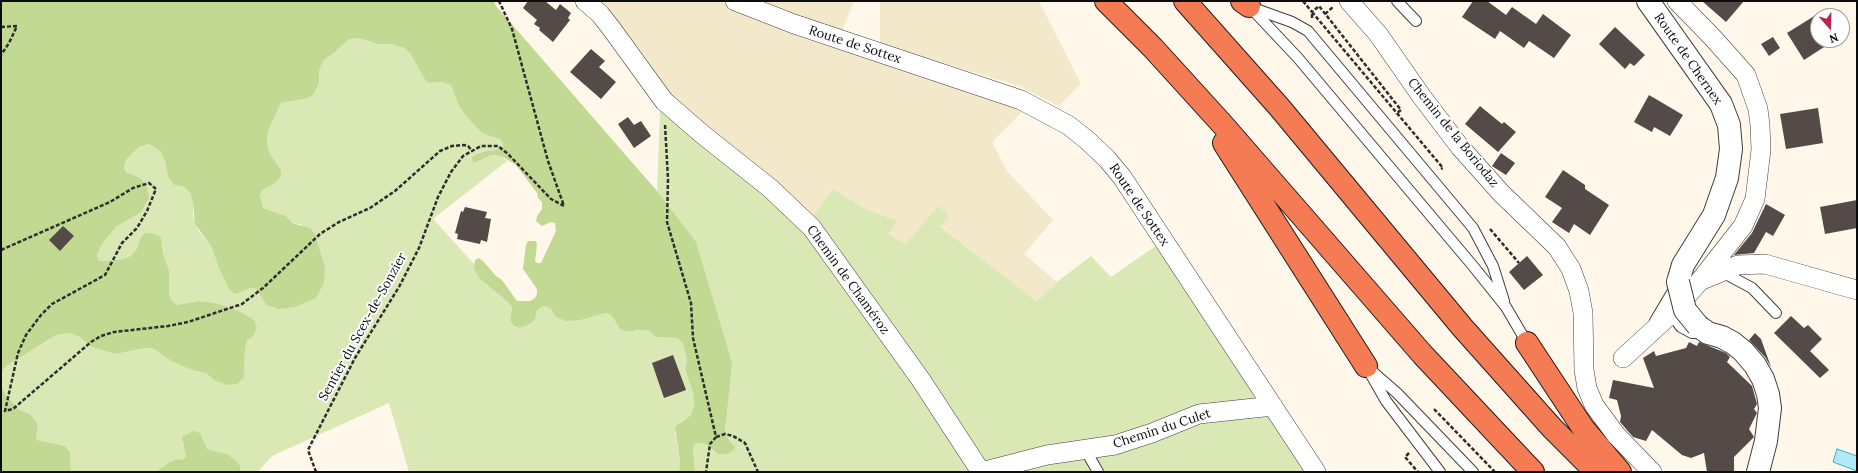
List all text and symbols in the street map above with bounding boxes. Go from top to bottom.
north arrow [1810,8,1850,48]
street label: Route de Chernex [1650,10,1726,108]
street label: Route de Sottex [807,23,903,67]
text: N [1827,30,1840,46]
street label: Chemin de la Boriodaz [1404,75,1502,191]
street label: Route de Sottex [1106,161,1172,249]
street label: Chemin de Chaméroz [803,223,893,337]
street label: Sentier du Scex-de-Sonzier [316,250,410,404]
street label: Chemin du Culet [1111,406,1213,452]

